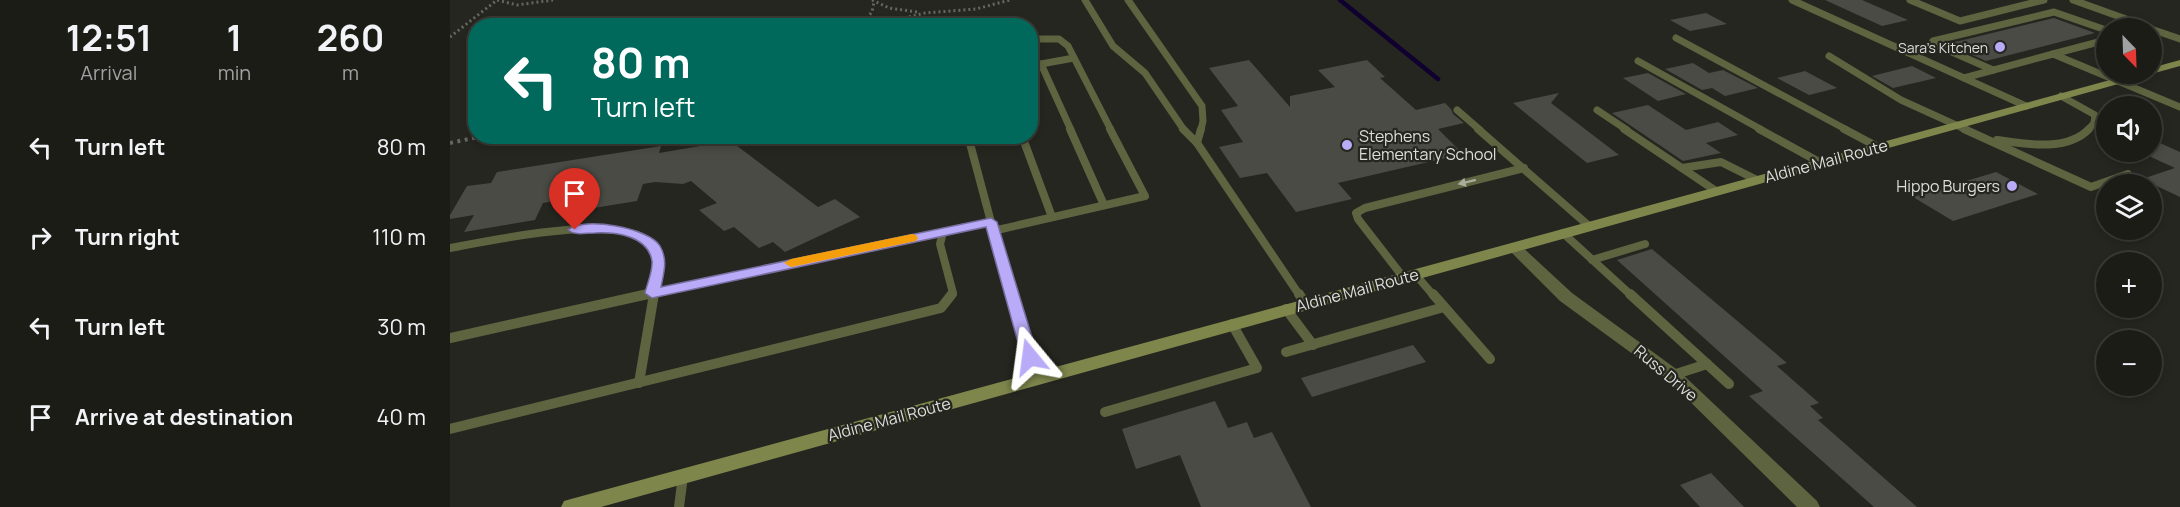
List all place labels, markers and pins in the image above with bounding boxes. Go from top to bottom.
place label: Sara's Kitchen [1898,38,1988,57]
marker: Sara's Kitchen [1993,40,2007,54]
place label: Stephens Elementary School [1359,125,1497,165]
marker: Stephens Elementary School [1340,138,1354,152]
pin [549,168,600,230]
place label: Hippo Burgers [1896,175,2000,197]
marker: Hippo Burgers [2005,179,2019,193]

